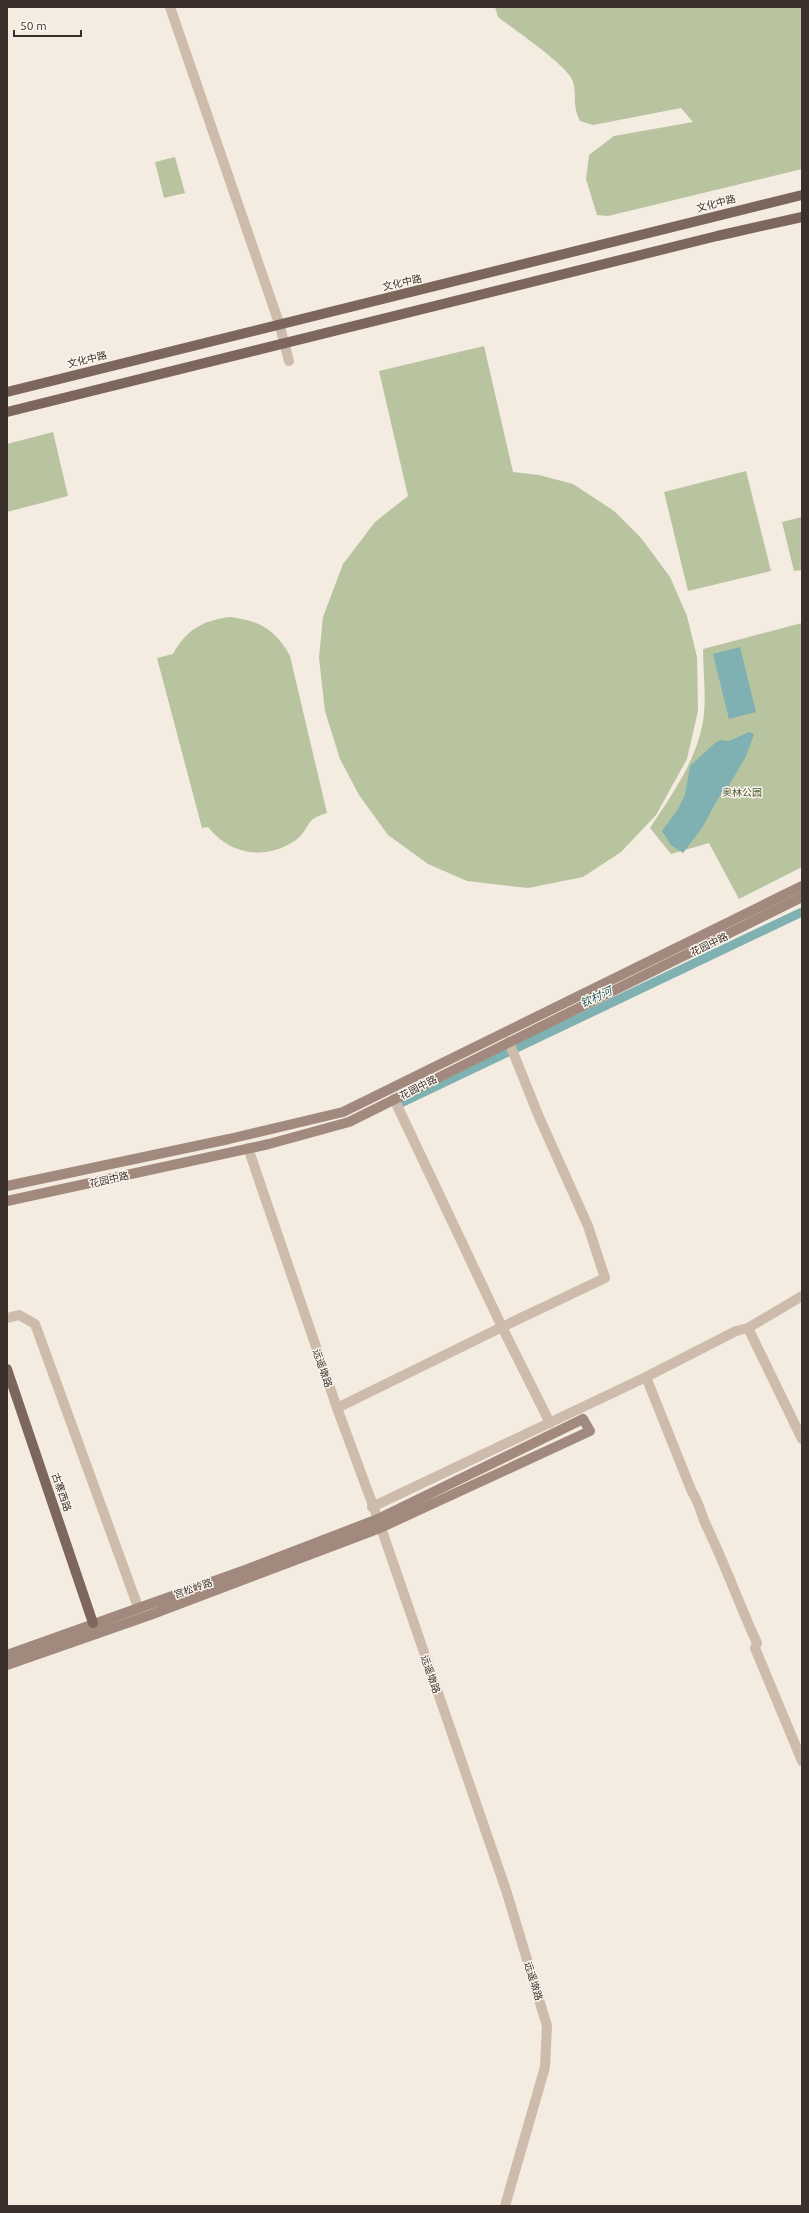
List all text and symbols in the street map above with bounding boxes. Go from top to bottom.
scale bar [14,12,81,38]
text: 50 m [20,19,47,32]
street label: 文化中路 [695,193,737,214]
street label: 文化中路 [381,273,423,292]
street label: 文化中路 [66,349,108,370]
park label: 奥林公园 [722,787,762,798]
street label: 花园中路 [689,931,730,958]
water label: 钦村河 [579,984,615,1009]
street label: 花园中路 [398,1073,439,1101]
street label: 花园中路 [88,1170,130,1189]
street label: 远遥墩路 [311,1347,334,1389]
street label: 古寨西路 [50,1471,73,1513]
street label: 宫松岭路 [172,1577,214,1600]
street label: 远遥墩路 [419,1653,442,1695]
street label: 远遥墩路 [522,1960,545,2002]

